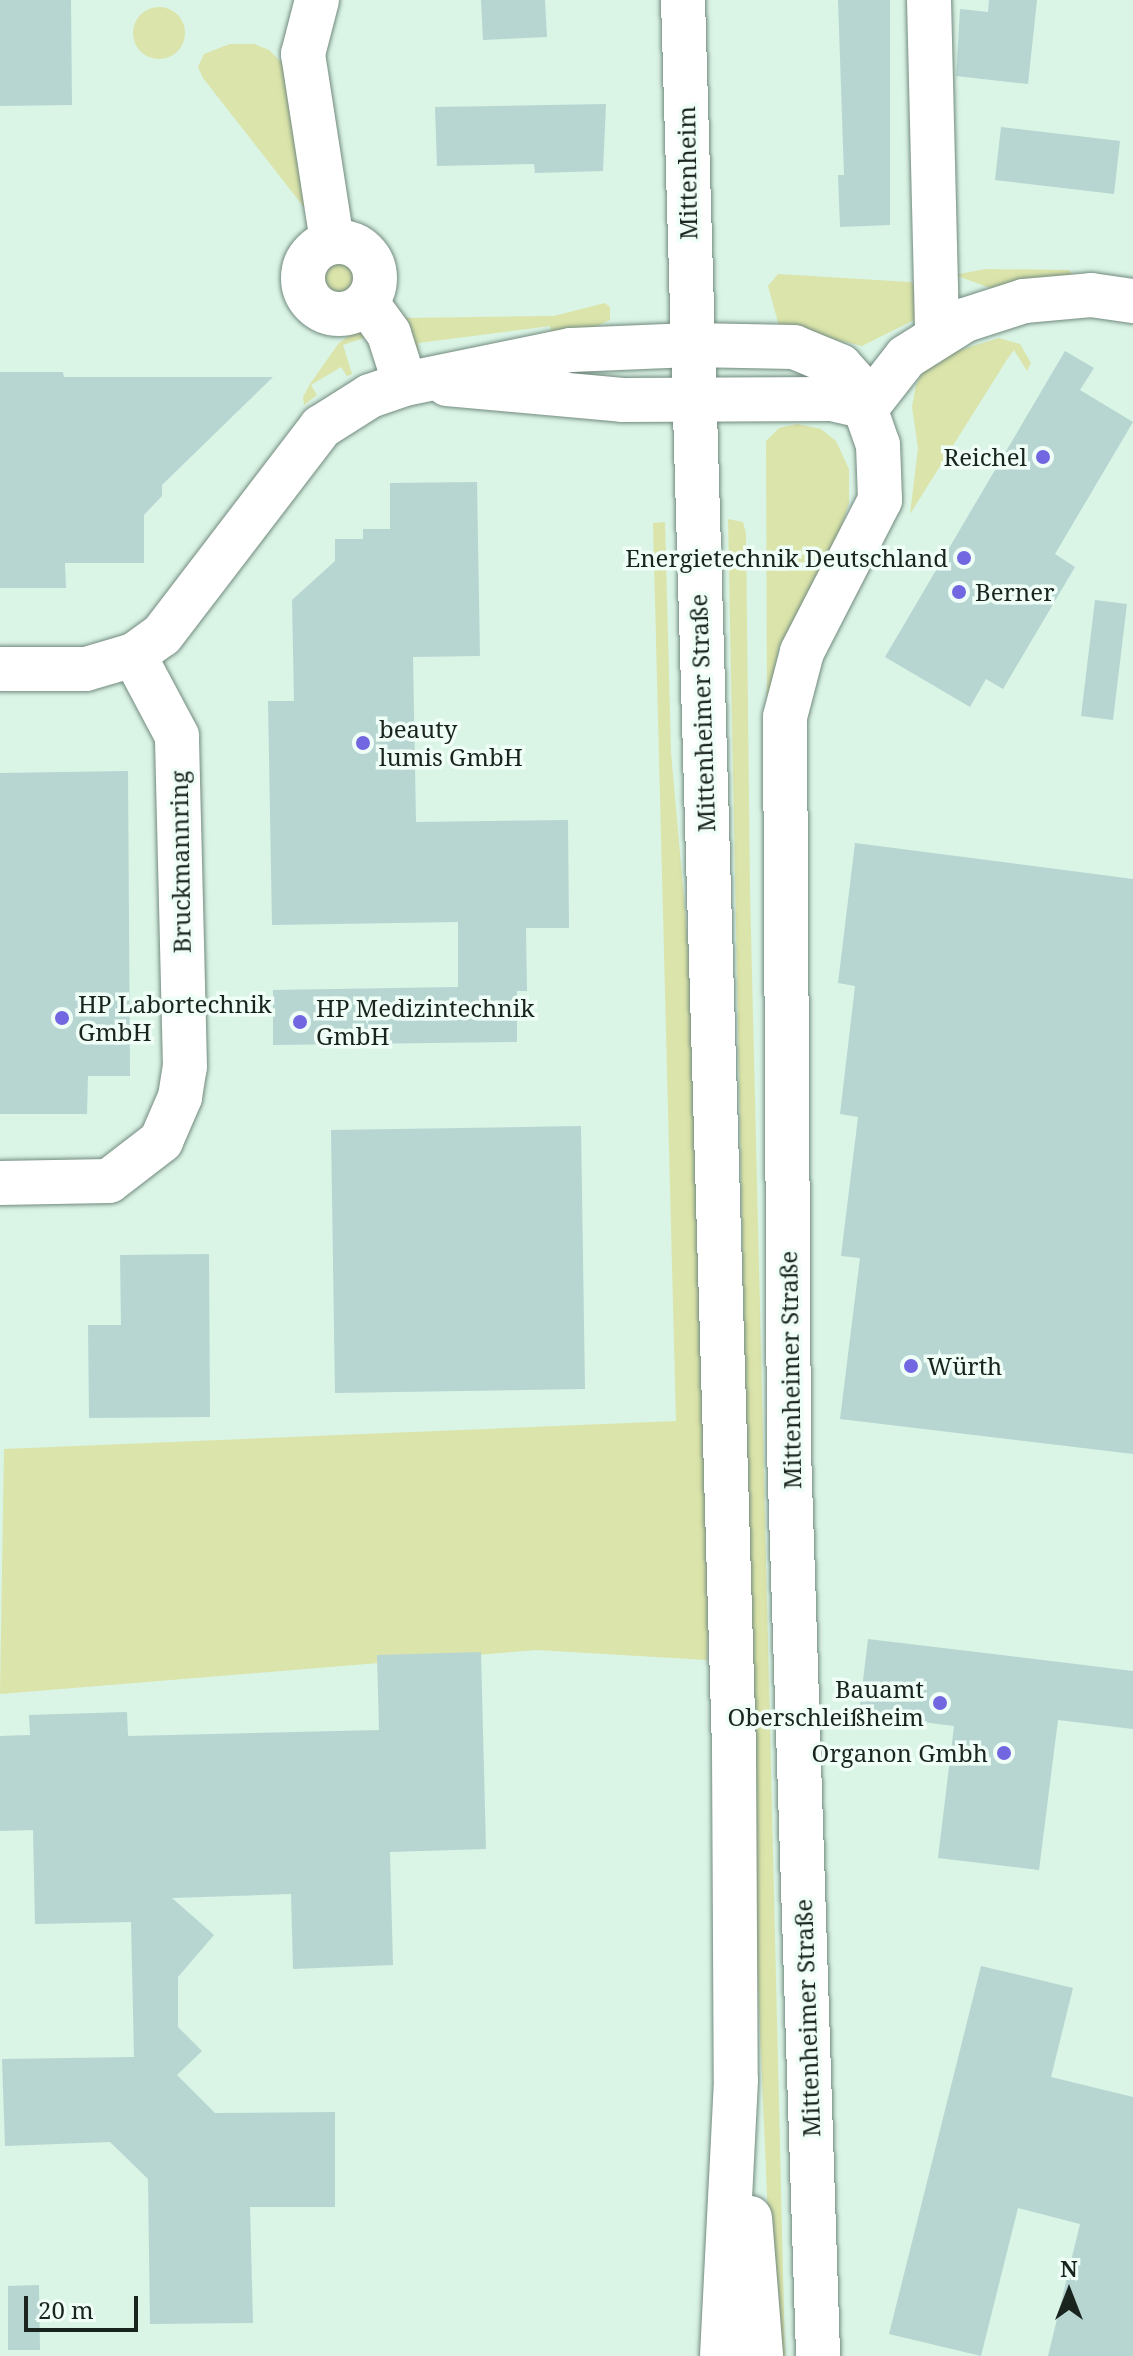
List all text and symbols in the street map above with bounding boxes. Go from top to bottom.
street label: Mittenheim [671,106,703,240]
place label: Reichel [943,443,1027,471]
marker: Reichel [1034,448,1052,466]
place label: Energietechnik Deutschland [625,544,948,572]
marker: Energietechnik Deutschland [955,549,973,567]
place label: Berner [975,578,1054,606]
marker: Berner [950,583,968,601]
street label: Mittenheimer Straße [683,593,721,833]
place label: beauty lumis GmbH [379,715,523,771]
marker: beauty lumis GmbH [354,734,372,752]
street label: Bruckmannring [164,770,196,954]
place label: HP Labortechnik GmbH [78,990,272,1046]
place label: HP Medizintechnik GmbH [316,994,534,1050]
marker: HP Labortechnik GmbH [53,1009,71,1027]
marker: HP Medizintechnik GmbH [291,1013,309,1031]
street label: Mittenheimer Straße [774,1251,806,1489]
place label: Würth [927,1352,1002,1380]
marker: Würth [902,1357,920,1375]
place label: Bauamt Oberschleißheim [728,1675,924,1731]
marker: Bauamt Oberschleißheim [931,1694,949,1712]
place label: Organon Gmbh [812,1739,988,1767]
marker: Organon Gmbh [995,1744,1013,1762]
street label: Mittenheimer Straße [788,1898,826,2138]
north arrow [1029,2252,1109,2332]
text: N [1060,2253,1078,2283]
scale bar [28,2280,142,2330]
text: 20 m [38,2293,94,2326]

